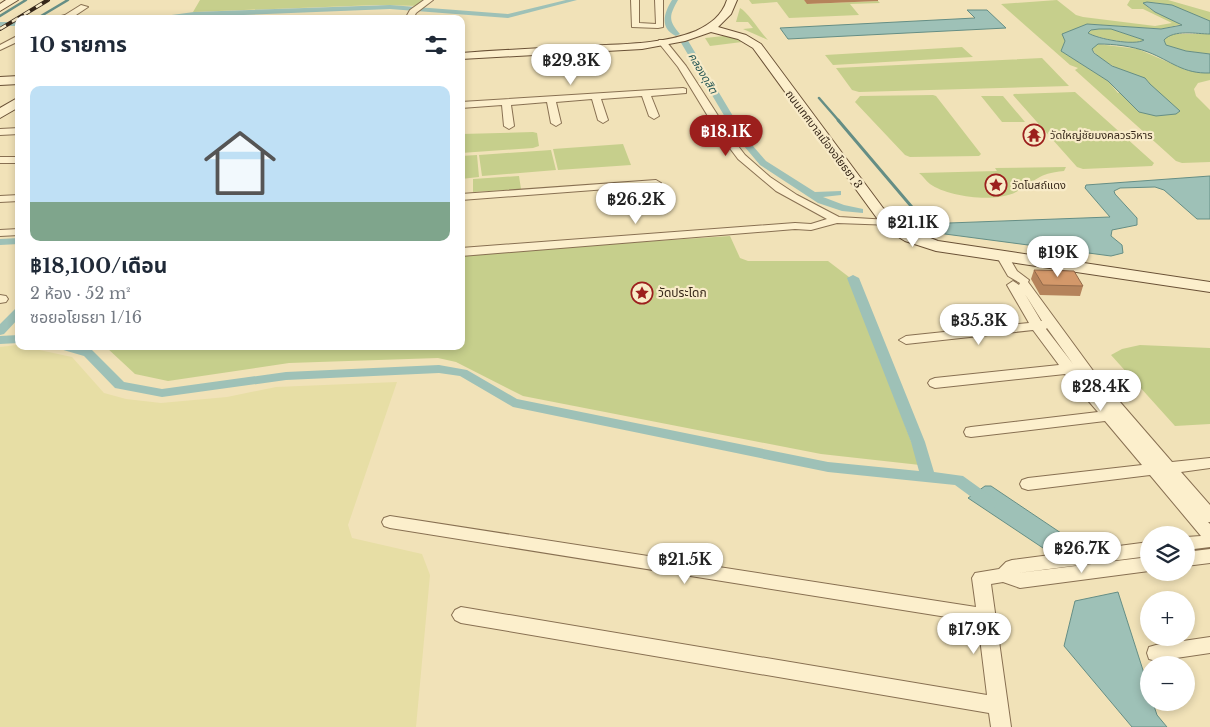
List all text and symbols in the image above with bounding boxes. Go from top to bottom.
icon: filters [422,31,450,59]
text: 10 รายการ [30,32,127,58]
pin: ฿29.3K [530,44,612,86]
text: ฿29.3K [542,50,600,70]
water label: คลองดุสิต [685,50,721,97]
street label: ถนนเทศบาลเมืองอโยธยา 3 [782,87,866,191]
pin: ฿18.1K [685,114,767,157]
icon: home [195,118,285,208]
text: ฿18.1K [701,121,751,141]
temple icon: วัดใหญ่ชัยมงคลวรวิหาร [1022,123,1046,147]
place label: วัดใหญ่ชัยมงคลวรวิหาร [1050,128,1153,142]
place icon: วัดโบสถ์แดง [984,173,1008,197]
place label: วัดโบสถ์แดง [1012,178,1066,192]
pin: ฿26.2K [595,182,677,225]
text: ฿26.2K [607,189,665,209]
pin: ฿21.1K [872,206,954,248]
text: ฿21.1K [888,212,938,232]
pin: ฿19K [1028,236,1088,278]
text: ฿19K [1038,242,1078,262]
text: ฿18,100/เดือน [30,253,167,279]
place icon: วัดประโดก [630,281,654,305]
text: 2 ห้อง · 52 m² [30,283,131,303]
place label: วัดประโดก [658,285,707,300]
pin: ฿35.3K [938,304,1020,346]
text: ซอยอโยธยา 1/16 [30,307,142,327]
text: ฿35.3K [951,310,1007,330]
pin: ฿28.4K [1060,370,1142,412]
text: ฿28.4K [1072,376,1130,396]
map controls [1140,526,1195,711]
button: layers [1140,526,1195,581]
pin: ฿26.7K [1041,532,1123,574]
text: ฿26.7K [1054,538,1110,558]
pin: ฿21.5K [644,542,726,585]
text: ฿21.5K [658,549,712,569]
button: + [1140,591,1195,646]
pin: ฿17.9K [933,612,1015,655]
text: ฿17.9K [948,619,1000,639]
button: − [1140,656,1195,711]

